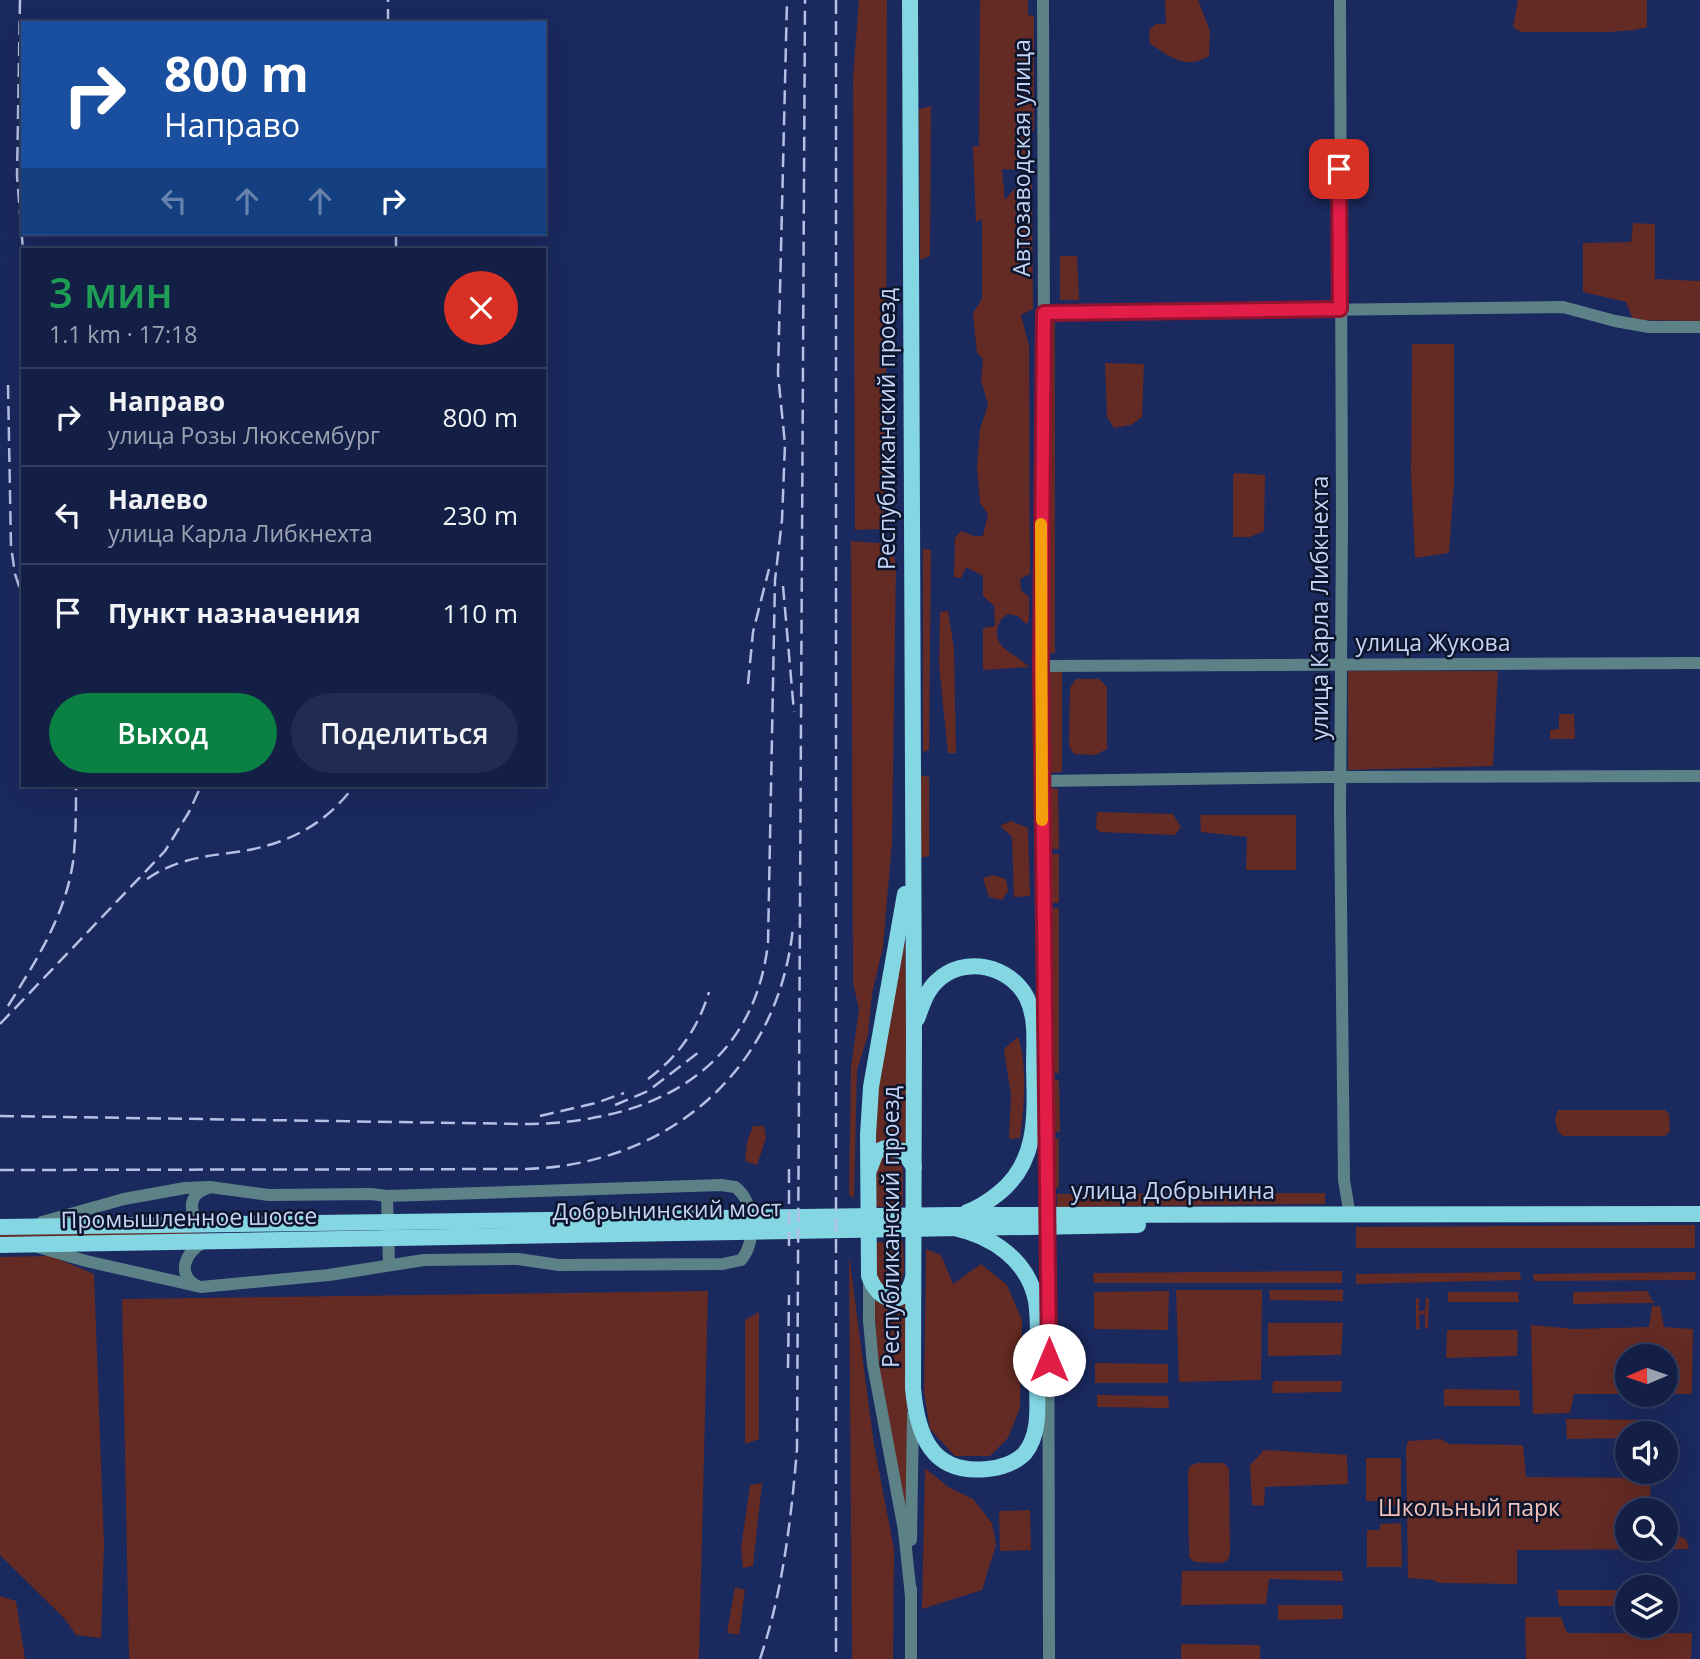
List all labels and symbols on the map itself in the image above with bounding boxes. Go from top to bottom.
street label: Автозаводская улица [1005,39,1037,277]
pin [1309,139,1369,199]
street label: Республиканский проезд [870,288,902,570]
street label: улица Карла Либкнехта [1303,476,1335,740]
street label: улица Жукова [1355,626,1511,658]
street label: Республиканский проезд [874,1086,906,1368]
street label: улица Добрынина [1071,1174,1275,1206]
street label: Добрынинский мост [552,1191,782,1227]
street label: Промышленное шоссе [60,1199,318,1235]
position arrow [1012,1323,1086,1397]
north arrow [1615,1344,1678,1407]
park label: Школьный парк [1378,1491,1560,1523]

